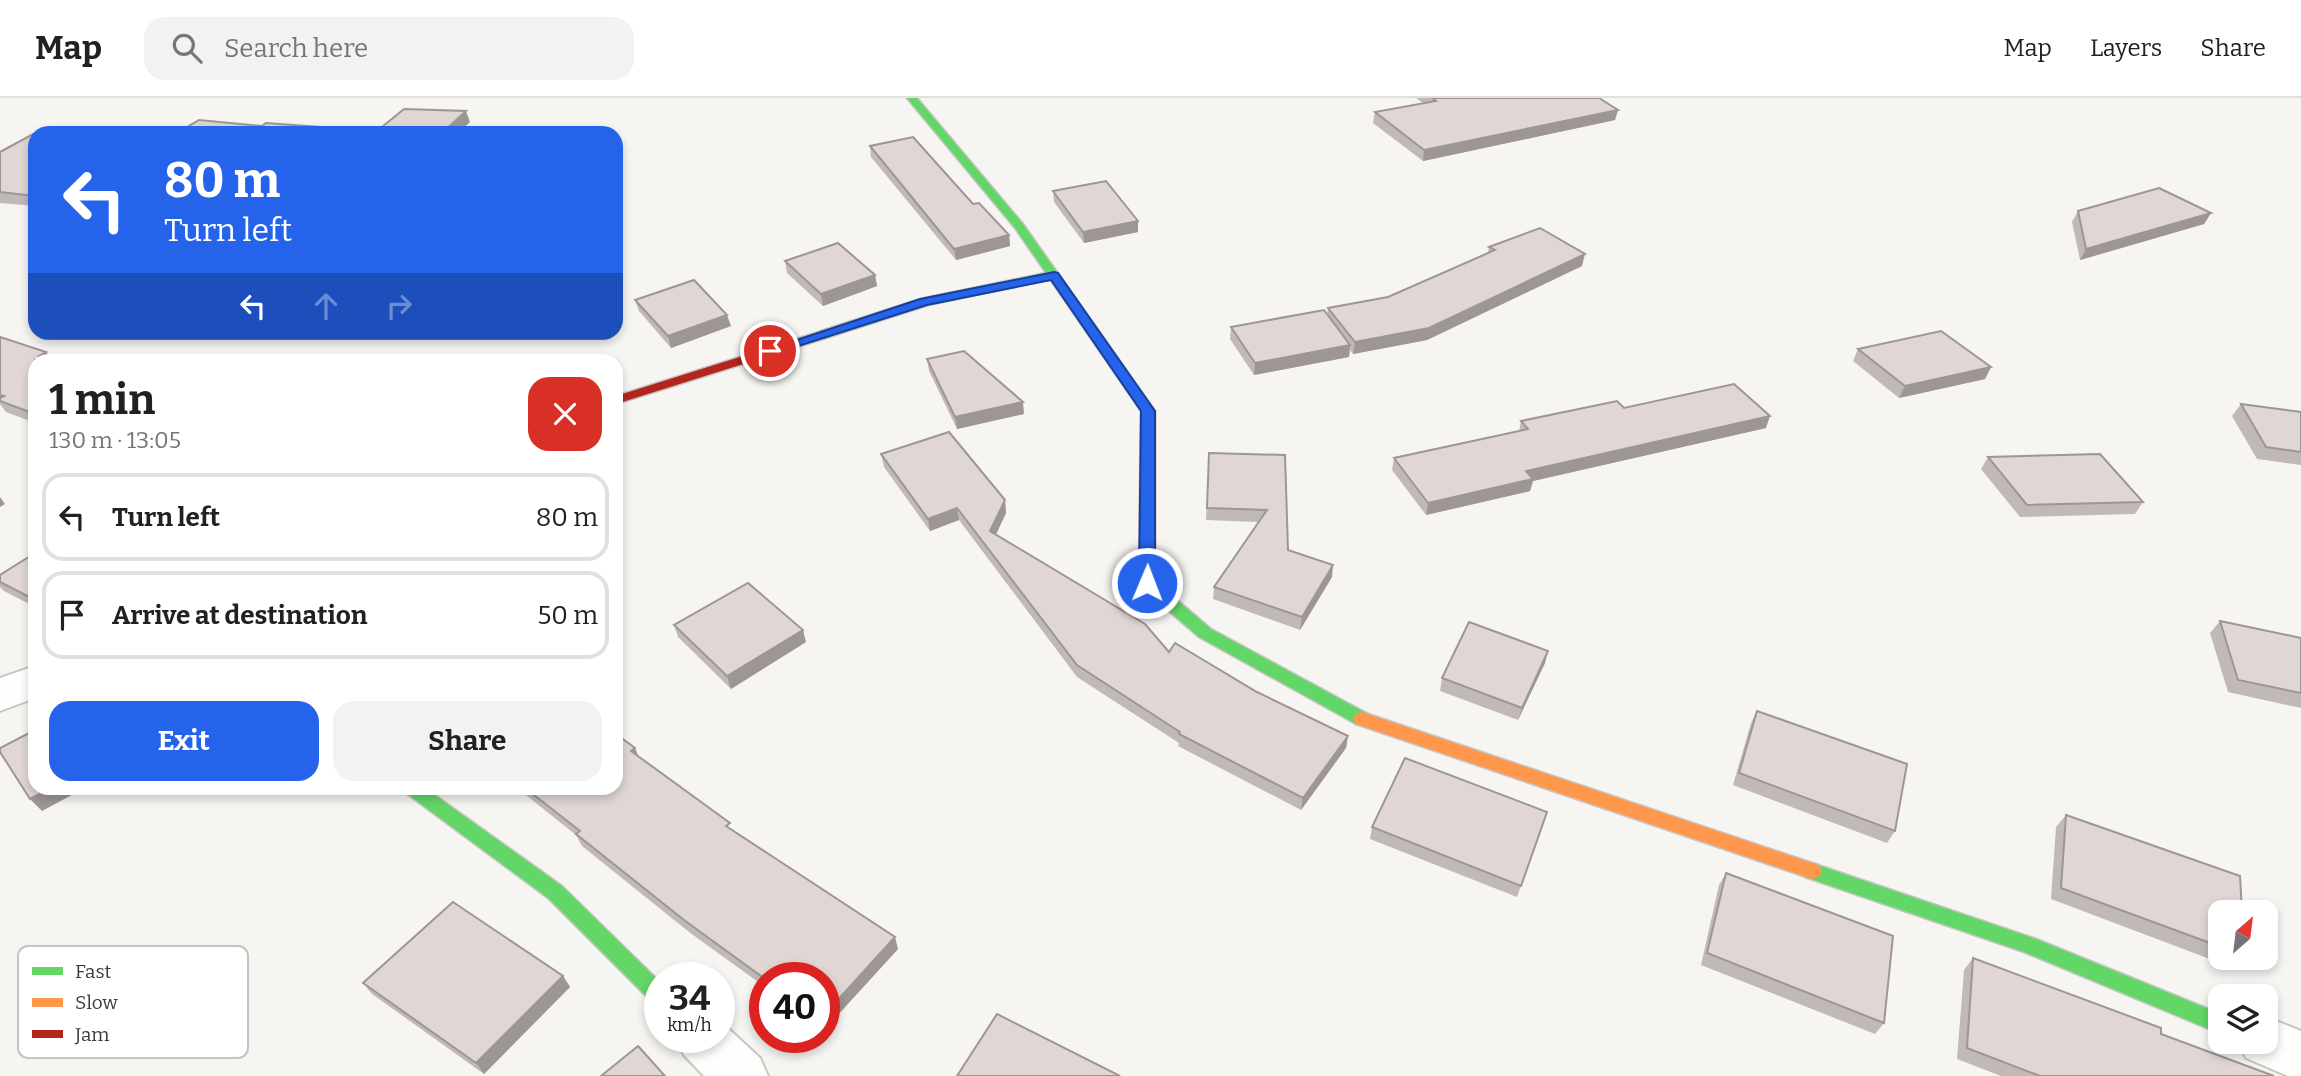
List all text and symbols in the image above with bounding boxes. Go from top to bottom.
search box [144,17,634,80]
text: Map [35,28,102,68]
icon: search [168,29,206,67]
text: Search here [224,33,368,64]
text: Map [2004,34,2052,62]
text: Layers [2090,34,2162,62]
text: Share [2200,34,2266,62]
text: 80 m [164,151,280,210]
icon: left [49,154,140,245]
text: Turn left [164,211,292,249]
icon: left [234,287,272,325]
icon: ahead [307,287,345,325]
icon: right [380,287,418,325]
pin [740,321,800,381]
icon: arrive [751,332,789,370]
text: 1 min [49,375,155,425]
button: close [528,377,602,451]
text: 130 m · 13:05 [49,426,181,454]
icon: left [53,498,91,536]
text: Turn left [112,502,220,533]
text: 80 m [536,502,598,533]
position arrow [1110,546,1184,620]
icon: arrive [53,596,91,634]
text: Arrive at destination [112,600,367,631]
text: 50 m [537,600,598,631]
button: Exit [49,701,319,781]
button: Share [333,701,602,781]
north arrow [2208,900,2278,970]
map controls [2208,900,2278,1054]
legend [18,946,248,1058]
text: Fast [75,960,112,983]
speed limit sign: 40 [749,962,840,1053]
text: 34 [669,977,710,1019]
button: layers [2208,984,2278,1054]
text: Slow [75,991,118,1014]
text: km/h [667,1014,712,1036]
text: Jam [74,1023,109,1046]

